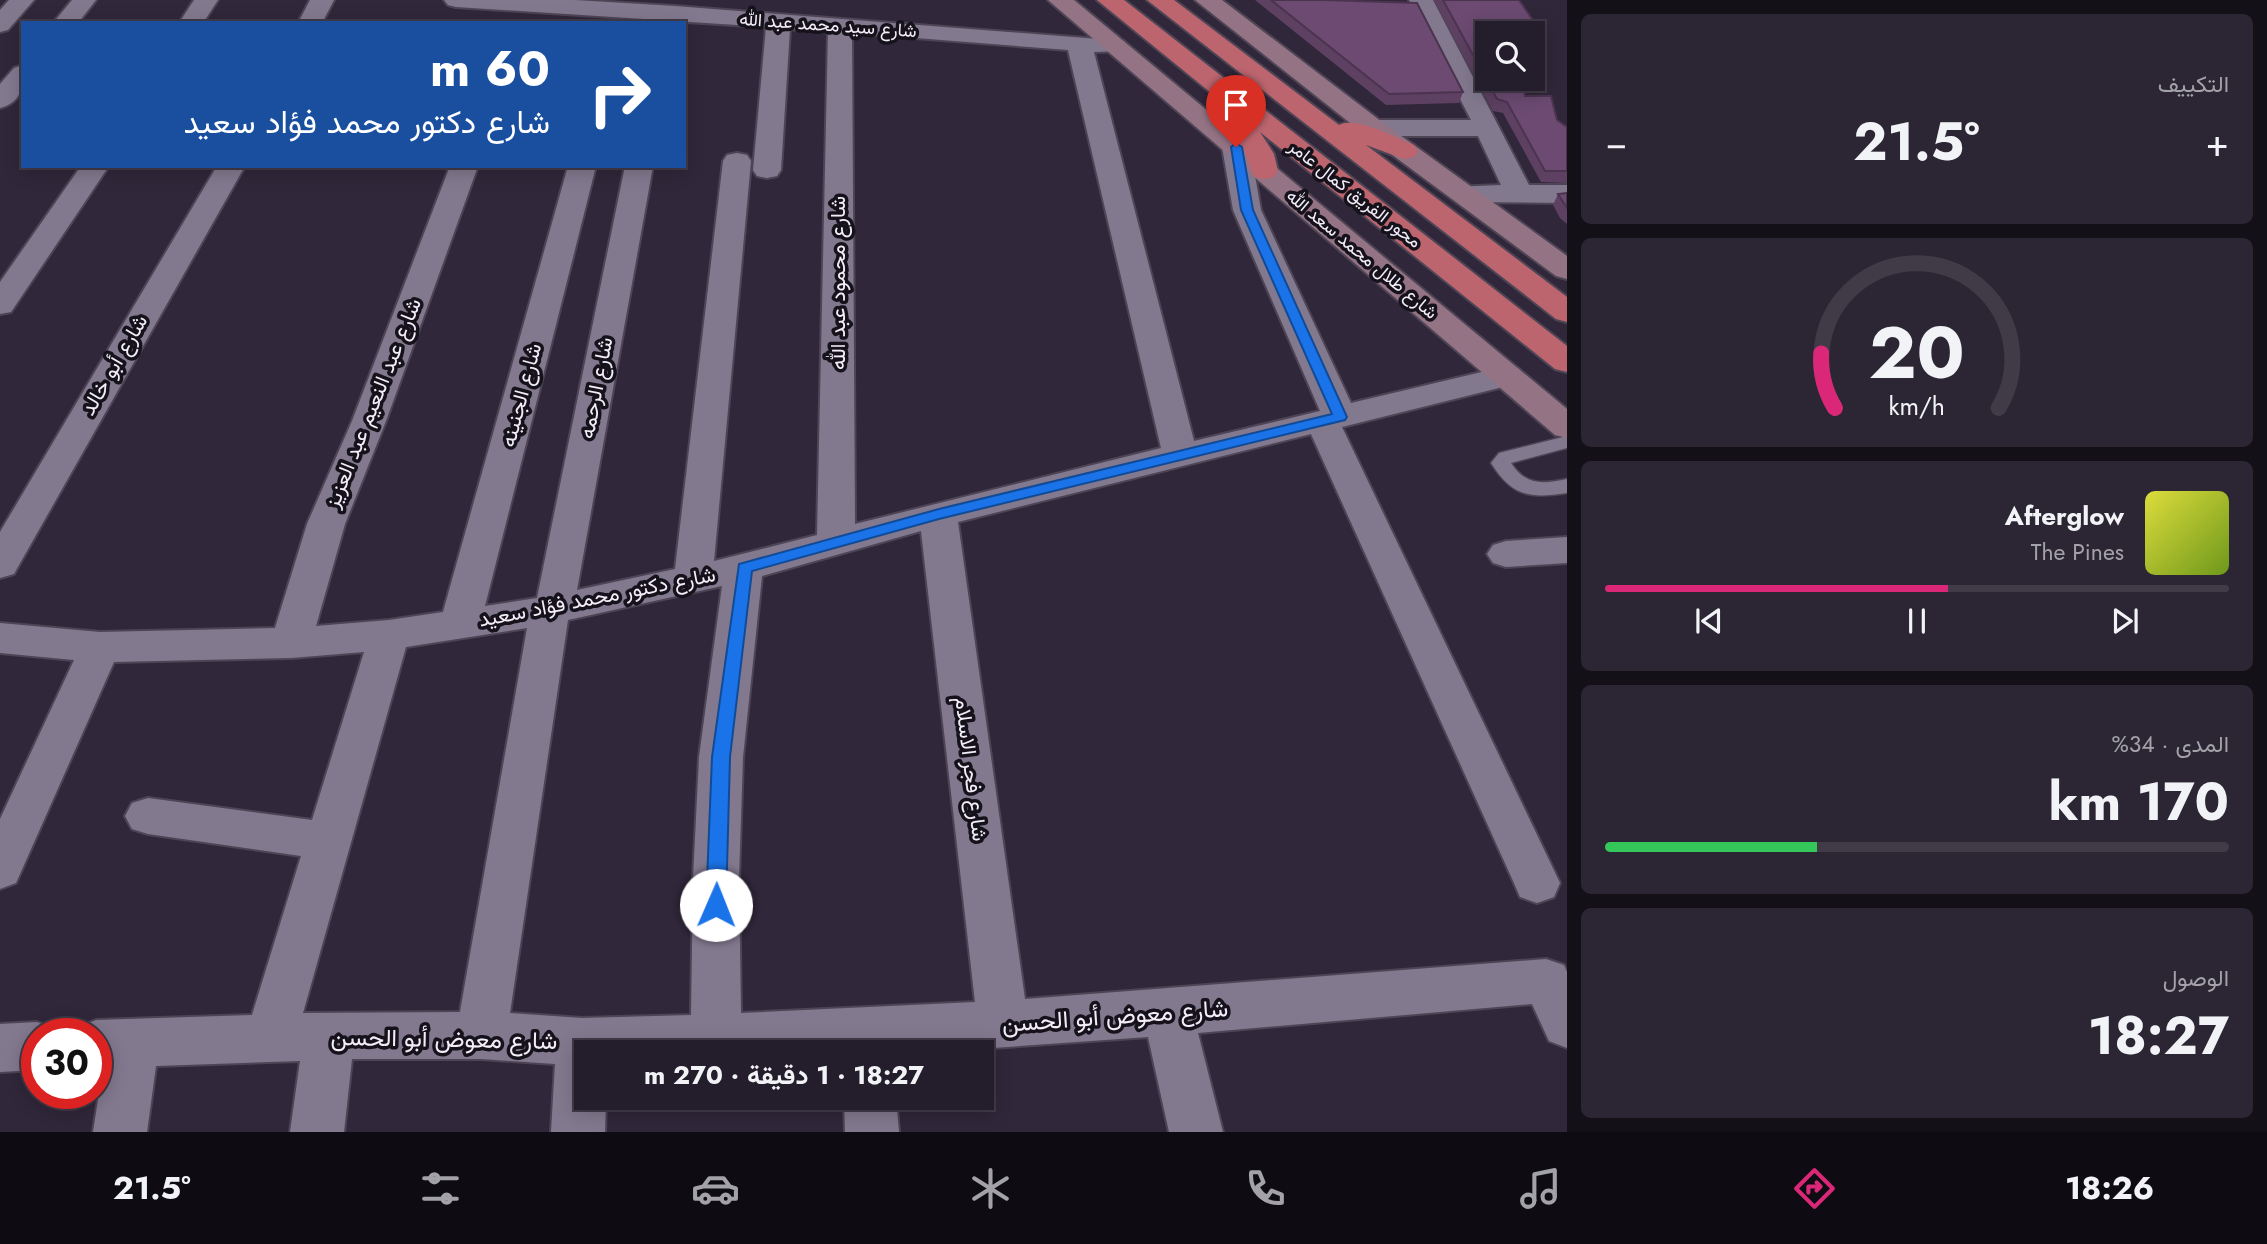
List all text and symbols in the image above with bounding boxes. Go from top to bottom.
street label: شارع سيد محمد عبد الله [738,6,918,44]
map controls [1475,21,1545,91]
button: search [1475,21,1545,91]
text: 60 m [430,34,550,104]
icon: right [574,49,665,140]
text: التكييف [2158,67,2229,101]
pin [1206,75,1266,147]
icon: arrive [1217,86,1255,124]
text: شارع دكتور محمد فؤاد سعيد [183,99,550,145]
text: 21.5° [1853,104,1980,180]
text: − [1605,115,1627,170]
text: + [2206,115,2229,170]
street label: محور الفريق كمال عامر [1282,133,1427,254]
street label: شارع طلال محمد سعد الله [1281,183,1443,325]
street label: شارع محمود عبد الله [823,196,853,370]
street label: شارع عبد النعيم عبد العزيز [317,294,429,513]
text: 20 [1869,301,1965,406]
street label: شارع أبو خالد [73,309,155,421]
street label: شارع الرحمه [571,335,621,441]
street label: شارع الجنينه [493,340,549,450]
text: km/h [1889,388,1945,424]
text: Afterglow [2005,497,2124,535]
text: The Pines [2031,535,2124,569]
street label: شارع دكتور محمد فؤاد سعيد [476,559,718,635]
icon: previous [1690,602,1728,640]
icon: pause [1898,602,1936,640]
icon: next [2106,602,2144,640]
street label: شارع فجر الاسلام [947,695,995,843]
text: المدى · 34% [2111,727,2229,761]
text: 170 km [2048,764,2229,840]
position arrow [679,868,753,942]
text: الوصول [2163,961,2229,995]
street label: شارع معوض أبو الحسن [1001,990,1229,1041]
text: 18:27 [2088,998,2229,1074]
speed limit sign: 30 [21,1018,112,1109]
street label: شارع معوض أبو الحسن [330,1019,558,1058]
text: 18:27 · 1 دقيقة · 270 m [644,1056,924,1094]
icon: filters [416,1164,465,1213]
icon: car [691,1164,740,1213]
icon: climate [966,1164,1015,1213]
icon: phone [1241,1164,1290,1213]
icon: music [1516,1164,1565,1213]
icon: directions [1790,1164,1839,1213]
text: 21.5° [113,1165,191,1211]
text: 18:26 [2065,1165,2154,1211]

